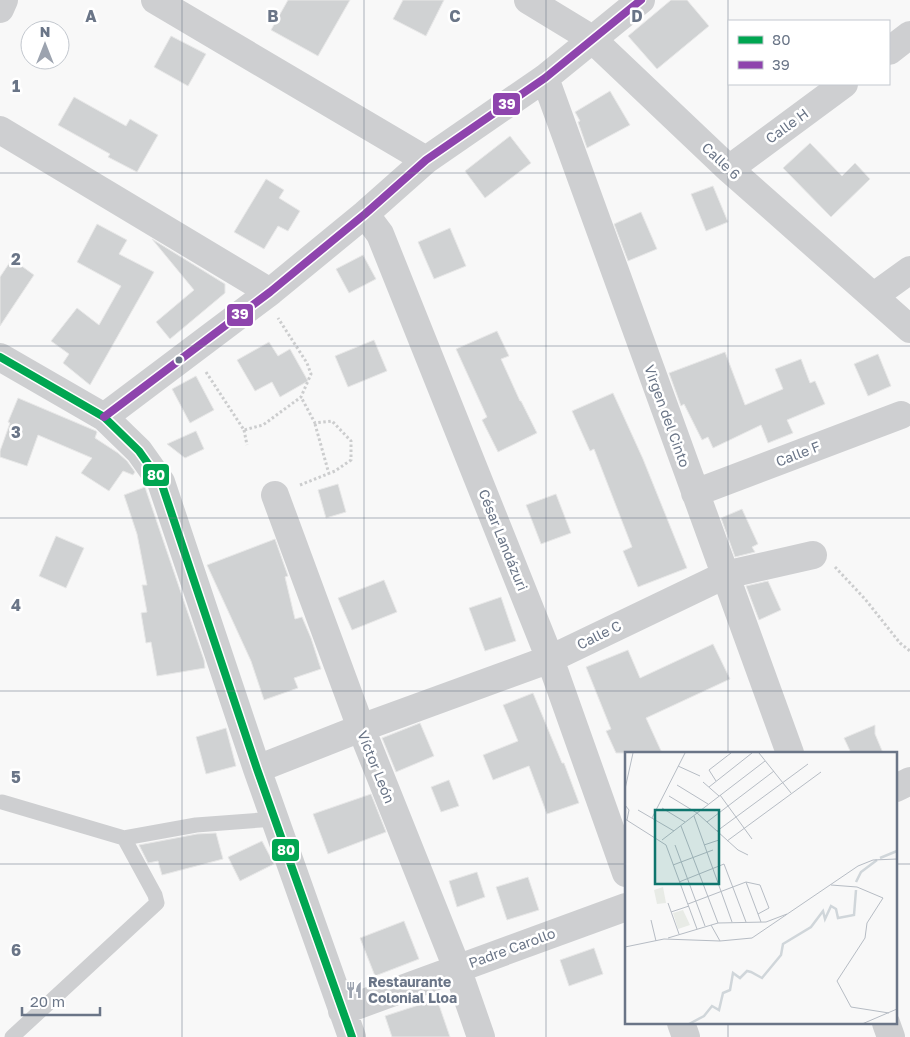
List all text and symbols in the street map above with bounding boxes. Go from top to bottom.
text: A [85,6,97,26]
text: B [267,6,279,26]
text: C [449,6,461,26]
text: D [631,6,643,26]
north arrow [20,20,70,70]
legend [728,20,890,85]
text: N [40,23,50,40]
text: 80 [772,30,790,48]
text: 39 [772,55,790,73]
text: 1 [12,76,20,96]
line badge: 39 [492,92,521,116]
text: 39 [498,95,516,112]
street label: Calle H [762,104,811,147]
street label: Calle 6 [699,139,744,183]
text: 2 [11,249,21,269]
line badge: 39 [226,303,254,327]
text: 39 [231,305,249,322]
unlabelled marker [174,355,184,365]
street label: Virgen del Cinto [641,362,694,469]
text: 3 [11,422,21,442]
street label: Calle F [773,437,822,470]
line badge: 80 [142,463,170,487]
text: 80 [147,466,165,483]
street label: César Landázuri [475,487,532,593]
text: 4 [11,595,21,615]
street label: Calle C [574,617,624,653]
street label: Víctor León [354,728,399,806]
inset map [625,752,898,1024]
text: 5 [11,767,21,787]
line badge: 80 [271,838,300,862]
text: 80 [277,841,295,858]
street label: Padre Carollo [466,924,557,971]
text: 6 [11,940,21,960]
place label: Restaurante Colonial Lloa [368,973,457,1006]
restaurant icon: Restaurante Colonial Lloa [344,980,364,1000]
scale bar [22,984,100,1016]
text: 20 m [30,992,65,1010]

